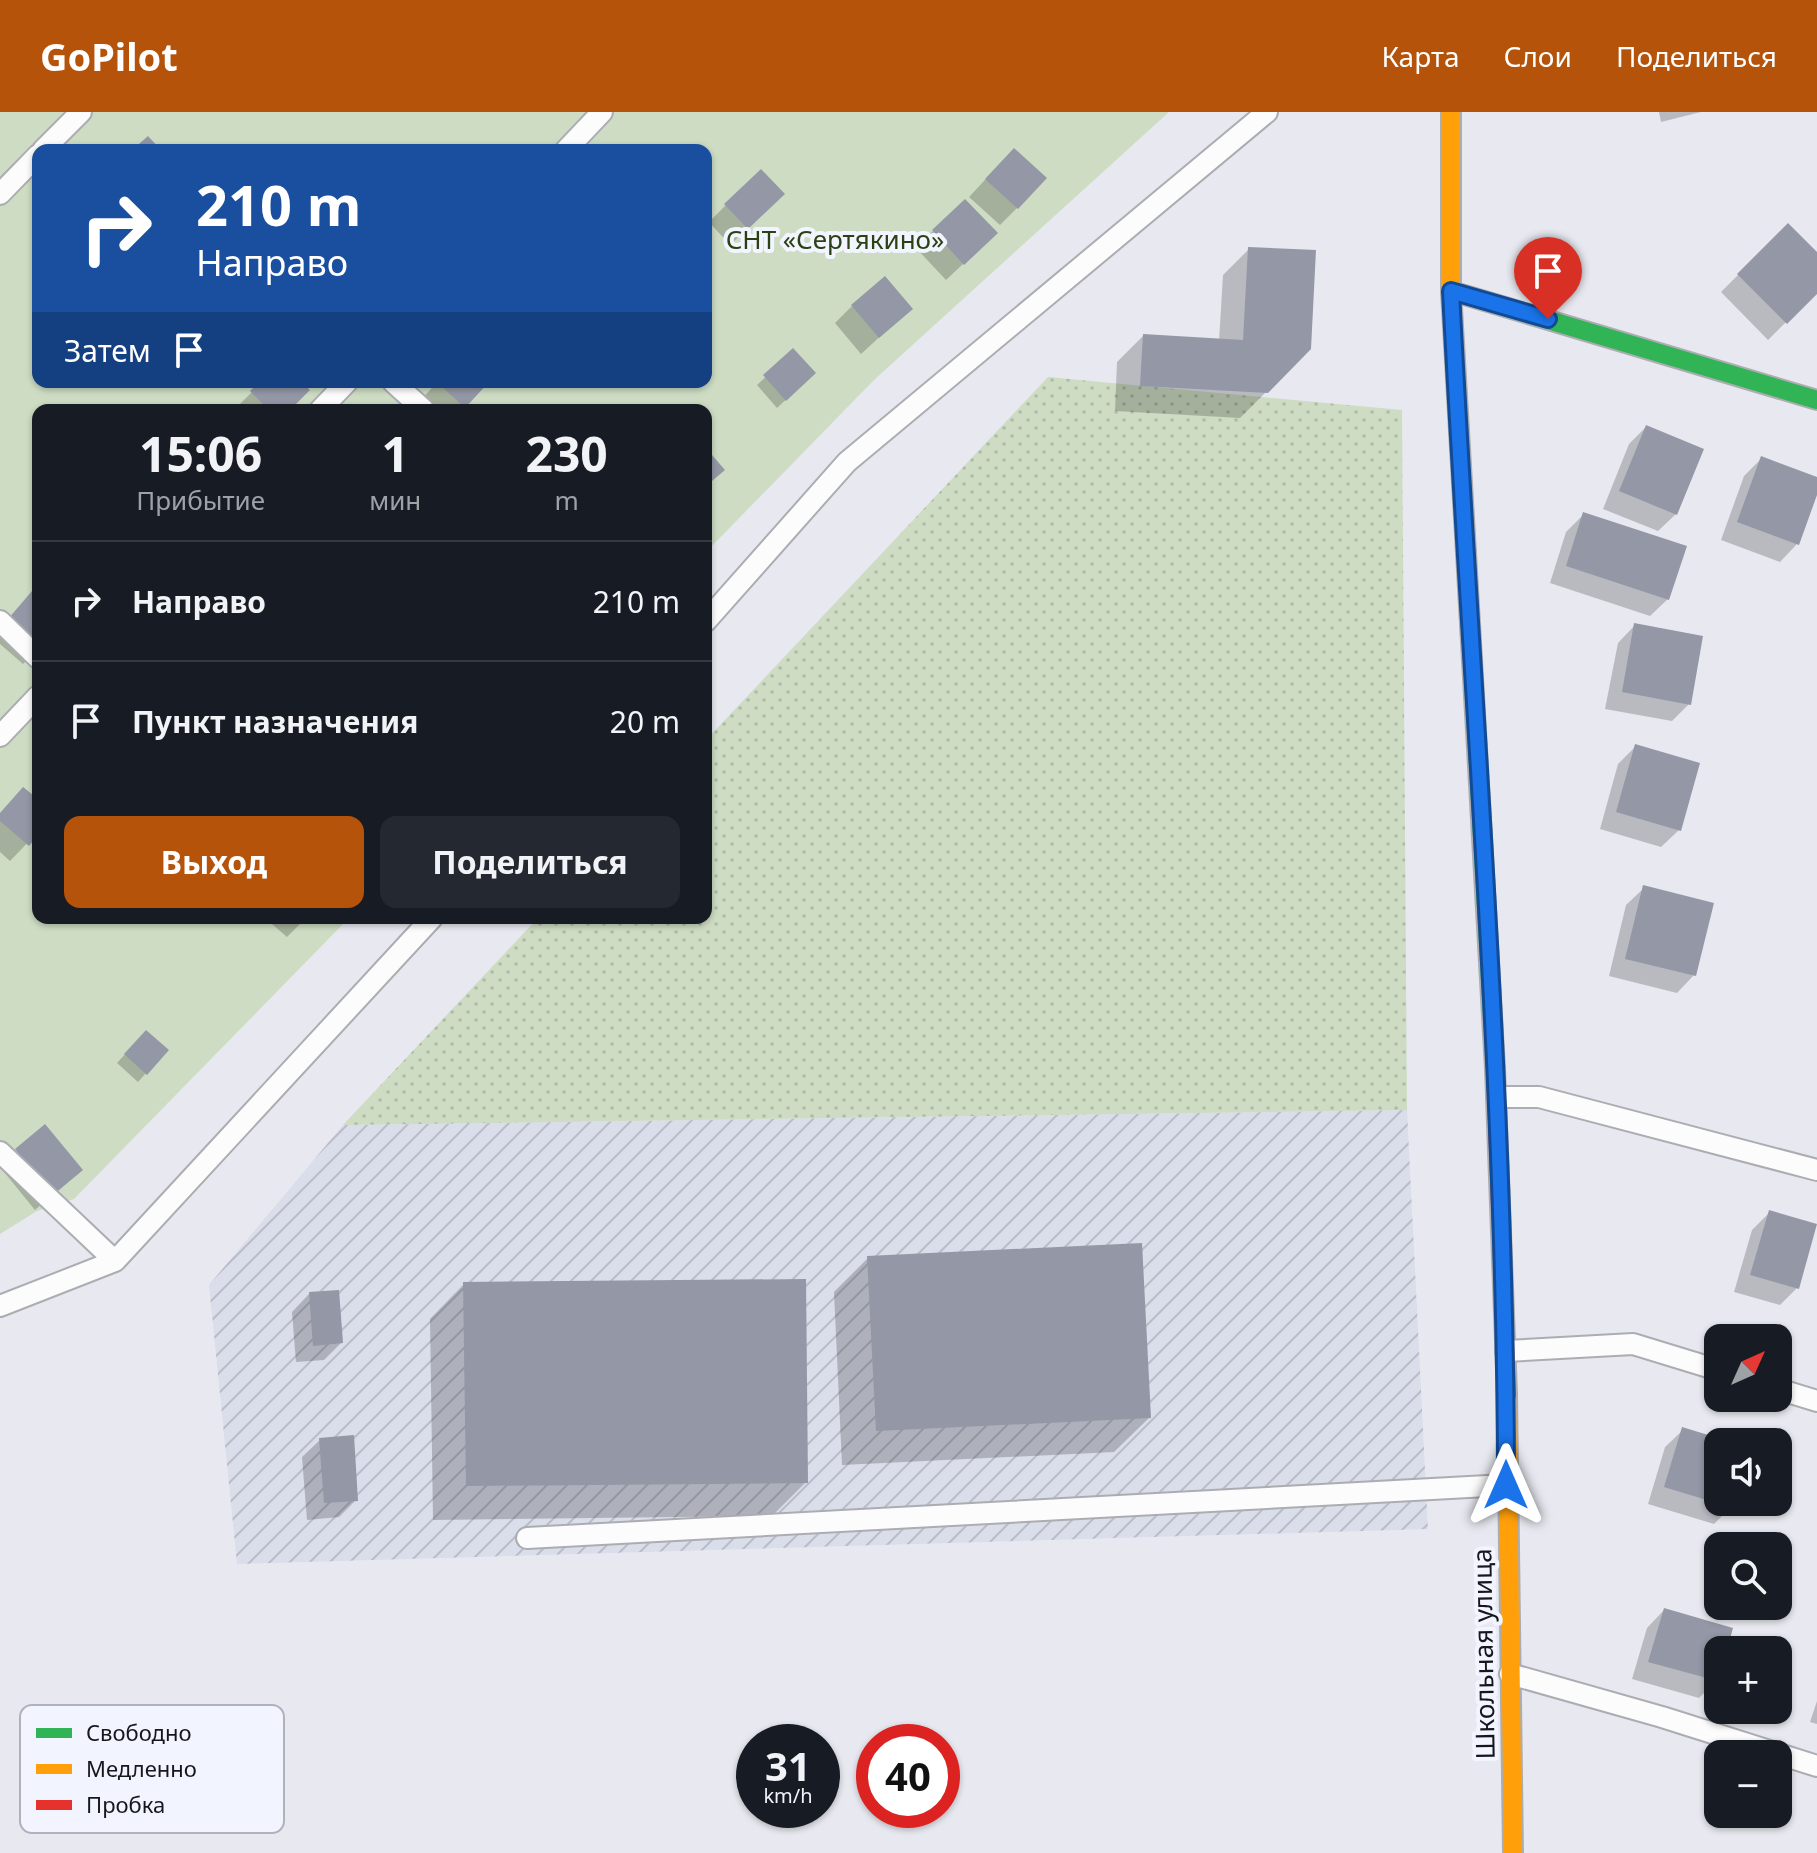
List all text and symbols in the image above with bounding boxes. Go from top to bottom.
text: GoPilot [40,30,178,82]
text: Карта [1381,37,1460,75]
text: Слои [1504,37,1572,75]
text: Поделиться [1616,37,1777,75]
text: 210 m [196,166,361,242]
icon: right [64,176,168,280]
park label: СНТ «Сертякино» [726,221,944,257]
pin [1514,237,1582,319]
text: Направо [196,238,348,287]
icon: arrive [1526,249,1570,293]
icon: arrive [167,328,211,372]
text: Затем [64,330,151,371]
text: 15:06 [139,421,262,486]
text: 1 [381,421,409,486]
text: 230 [525,421,608,486]
text: Прибытие [136,482,265,518]
text: мин [369,482,421,518]
text: m [554,482,579,518]
icon: right [64,579,108,623]
text: Направо [132,581,266,622]
text: 210 m [593,581,680,622]
icon: arrive [64,699,108,743]
text: Пункт назначения [132,701,418,742]
text: 20 m [610,701,680,742]
button: Выход [64,816,364,908]
button: Поделиться [380,816,680,908]
north arrow [1704,1324,1792,1412]
map controls [1704,1324,1792,1828]
button: sound [1704,1428,1792,1516]
position arrow [1464,1443,1548,1527]
button: search [1704,1532,1792,1620]
street label: Школьная улица [1463,1548,1503,1760]
button: + [1704,1636,1792,1724]
legend [20,1705,284,1833]
text: Свободно [86,1717,191,1747]
speed limit sign: 40 [856,1724,960,1828]
text: 31 [765,1738,811,1793]
button: − [1704,1740,1792,1828]
text: Медленно [86,1753,197,1783]
text: km/h [763,1782,813,1809]
text: Пробка [86,1789,165,1819]

